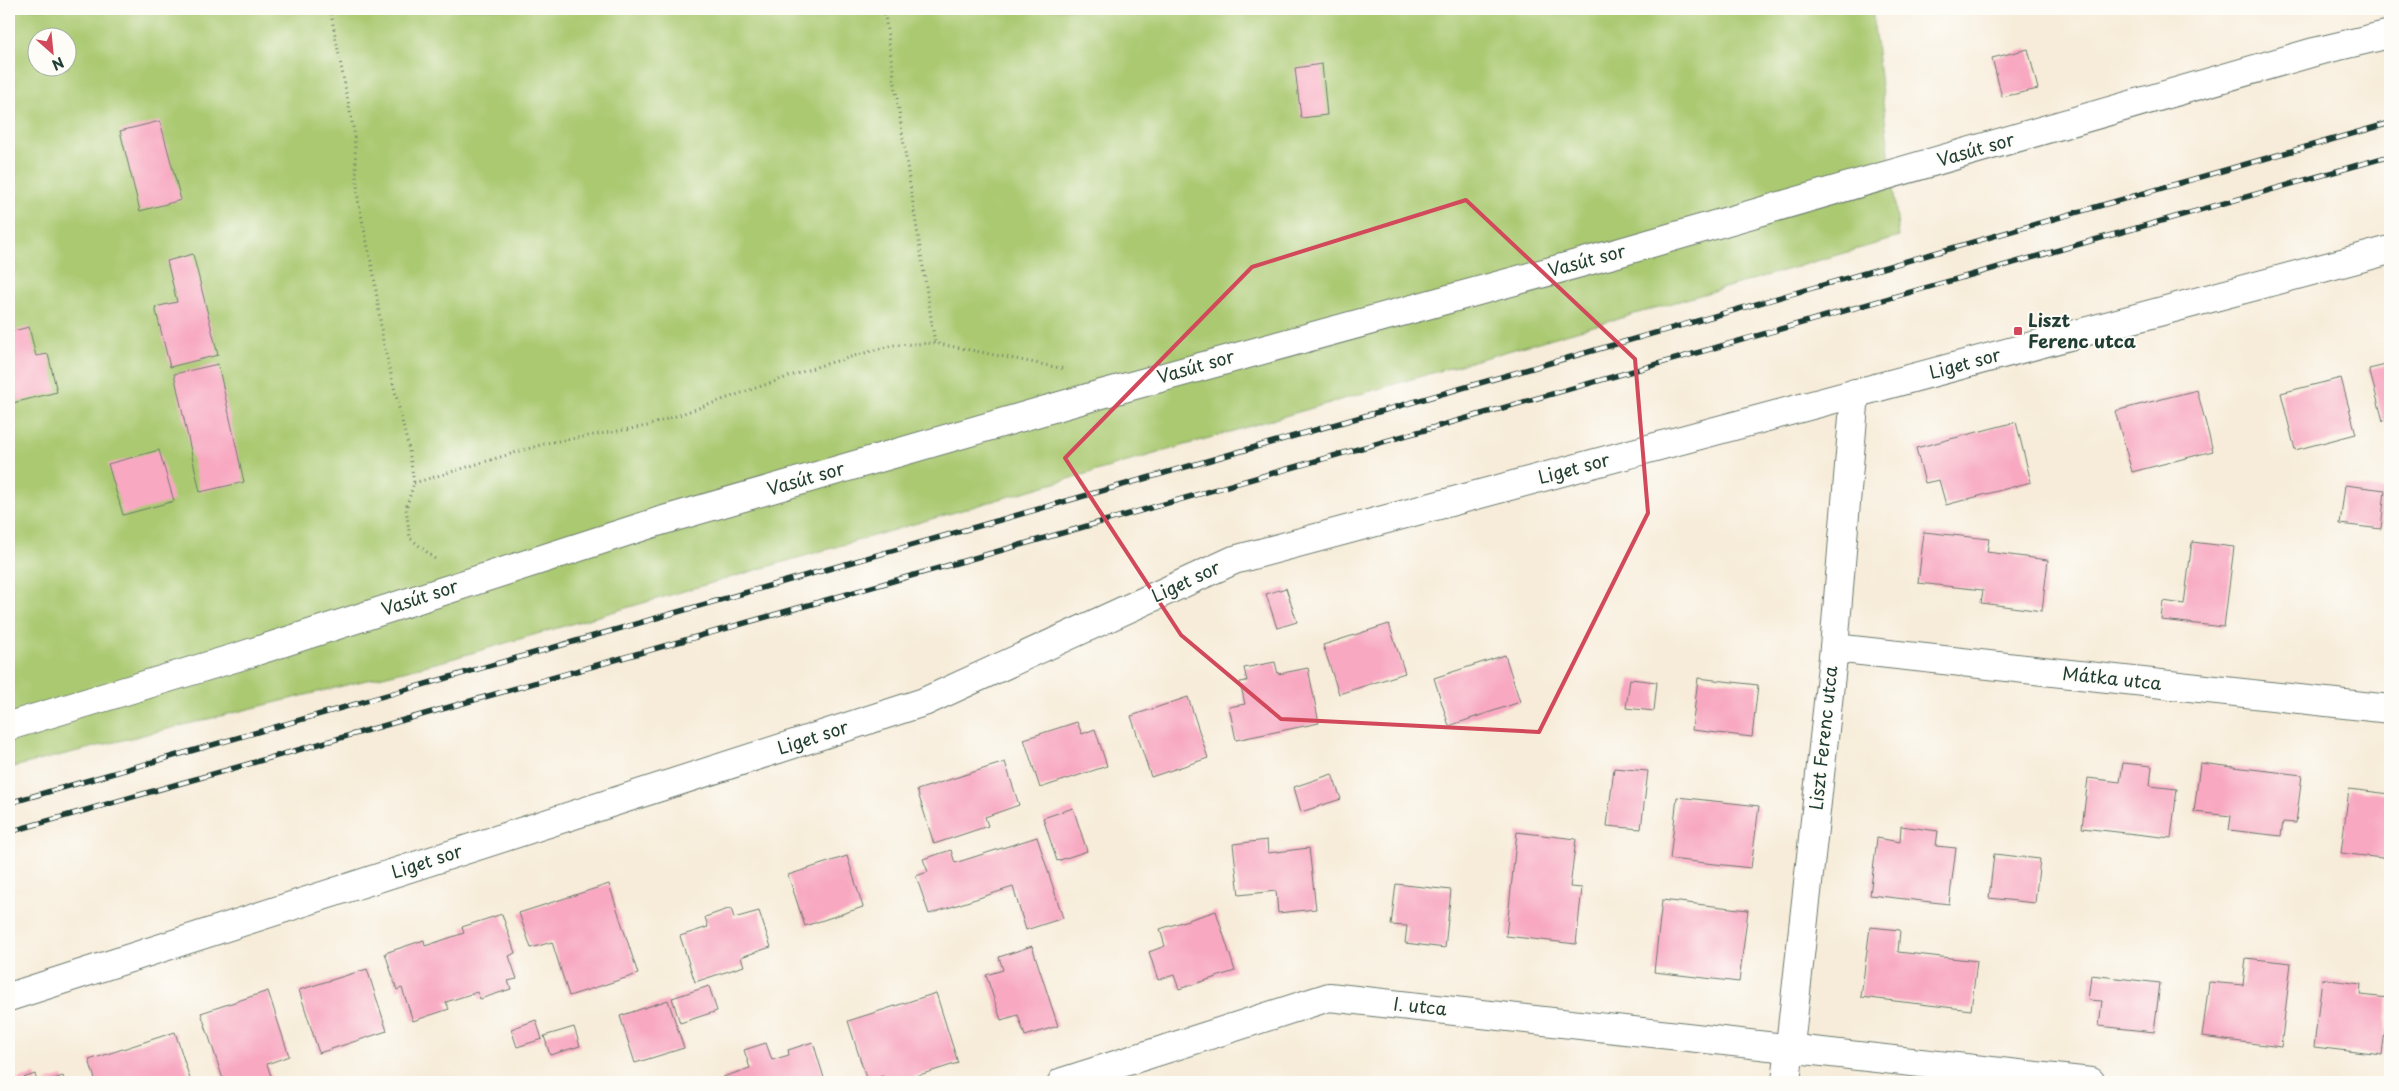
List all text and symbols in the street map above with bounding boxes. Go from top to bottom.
north arrow [28,28,78,78]
text: N [48,52,68,76]
street label: Vasút sor [1934,125,2018,172]
street label: Vasút sor [1545,236,1629,283]
place label: Liszt Ferenc utca [2028,306,2136,354]
marker: Liszt Ferenc utca [2012,325,2024,337]
street label: Liget sor [1926,340,2004,385]
street label: Vasút sor [1154,342,1238,389]
street label: Liget sor [1535,445,1613,490]
street label: Vasút sor [764,454,848,501]
street label: Liget sor [1147,553,1225,608]
street label: Vasút sor [378,571,462,622]
street label: Mátka utca [2061,659,2164,696]
street label: Liszt Ferenc utca [1802,664,1844,811]
street label: Liget sor [774,712,852,761]
street label: Liget sor [388,836,466,885]
street label: I. utca [1392,989,1449,1022]

